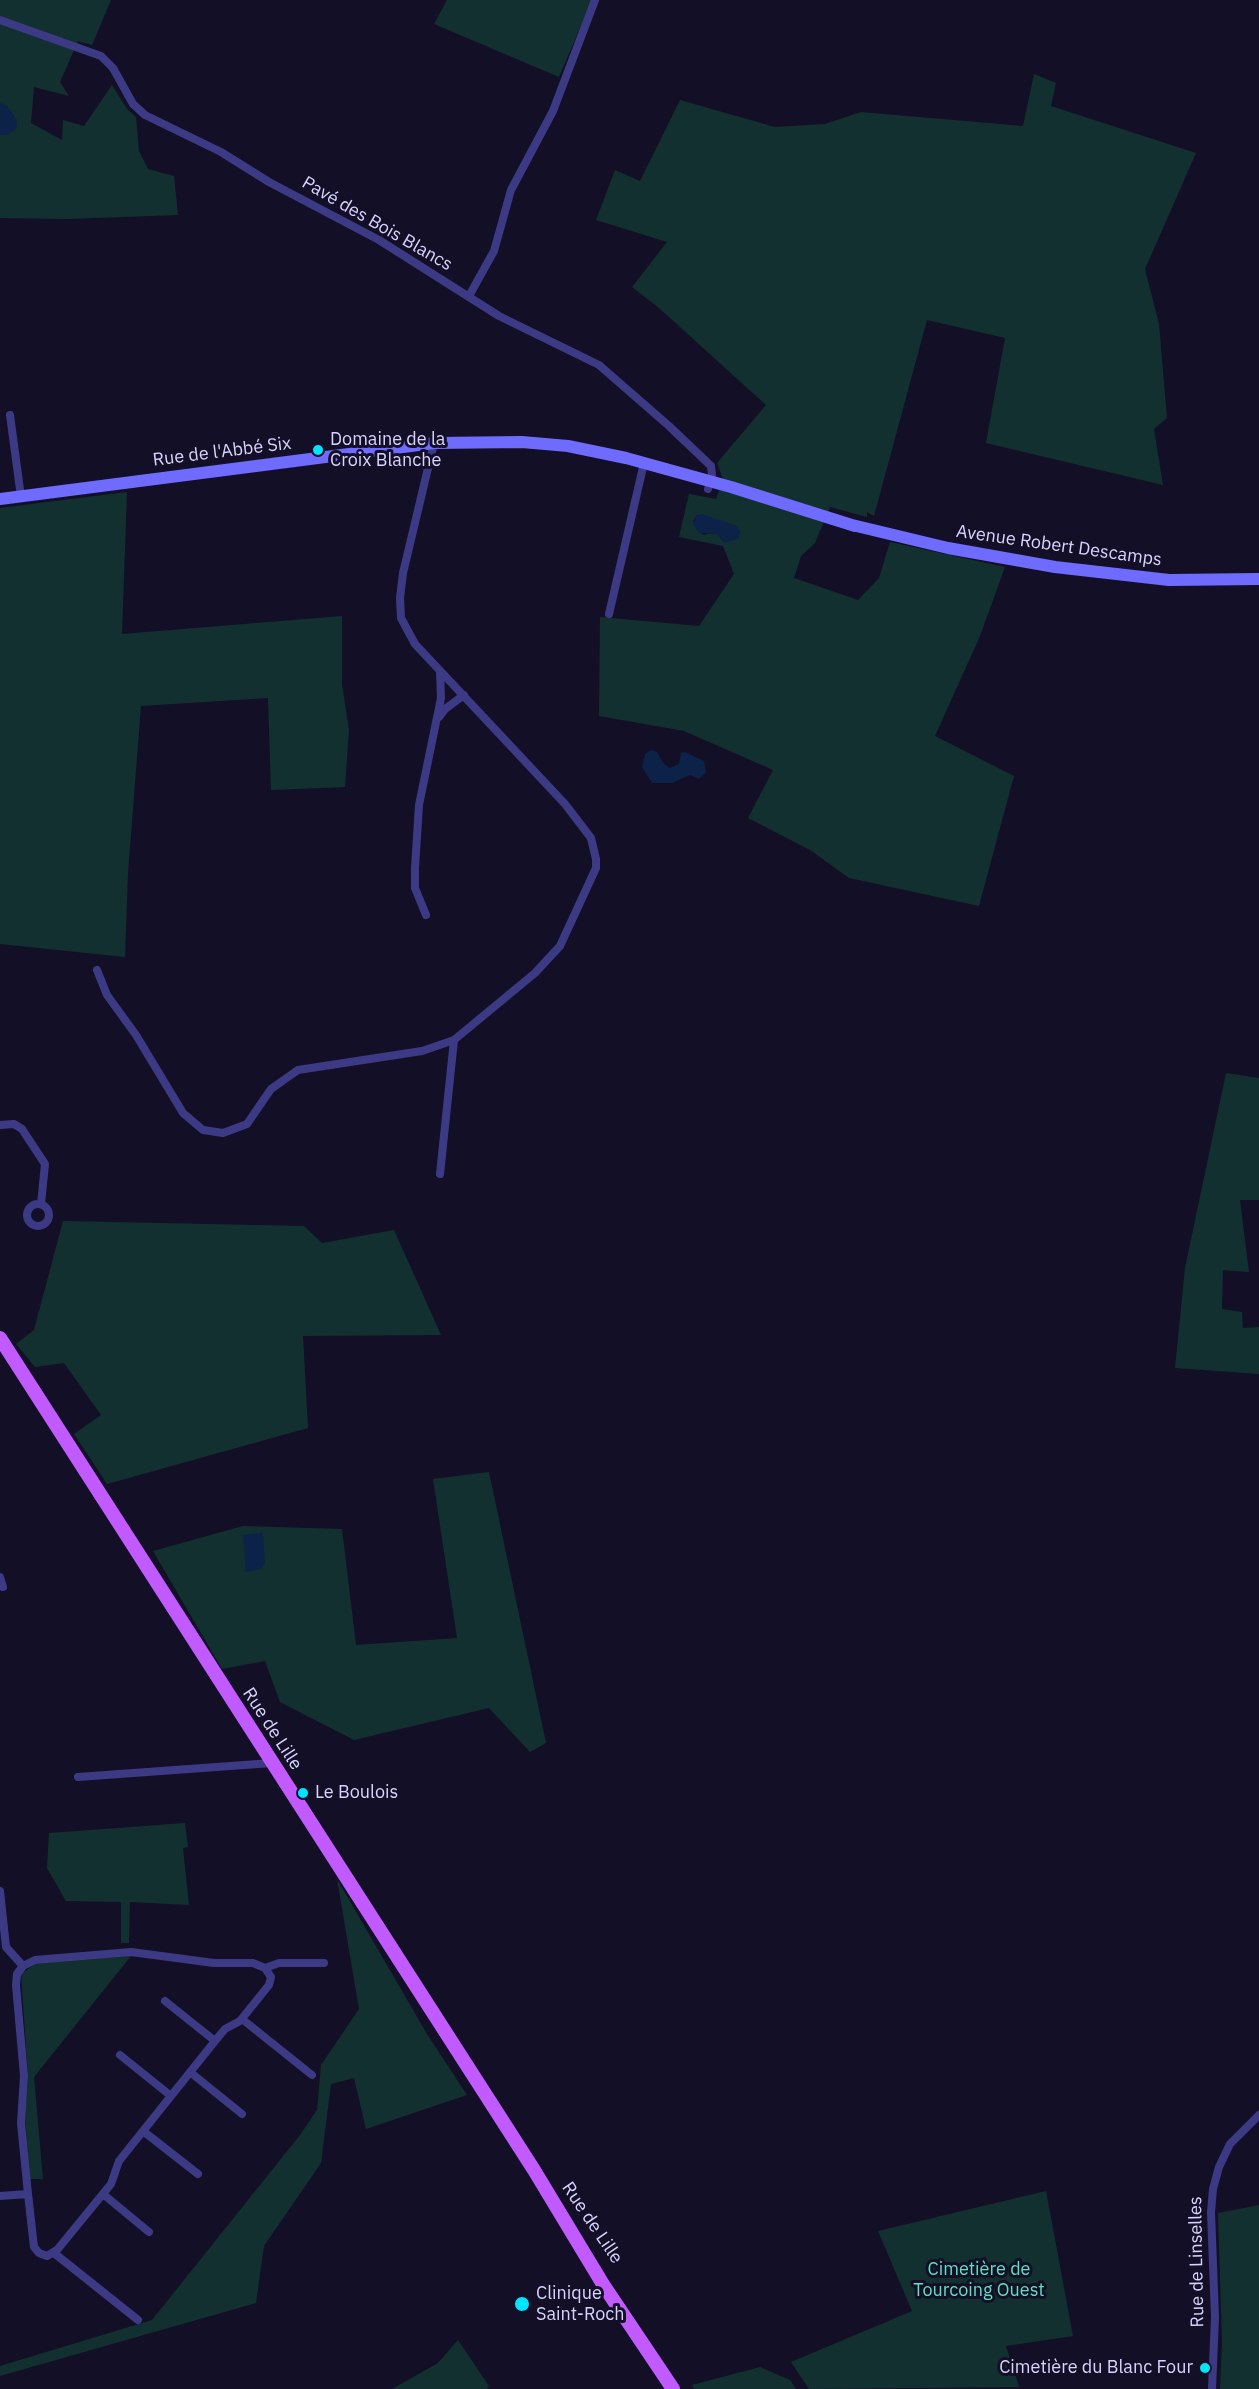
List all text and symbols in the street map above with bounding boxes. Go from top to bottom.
street label: Pavé des Bois Blancs [298,172,456,276]
place label: Domaine de la Croix Blanche [330,429,445,472]
street label: Rue de l'Abbé Six [151,433,293,471]
marker: Domaine de la Croix Blanche [311,443,325,457]
street label: Avenue Robert Descamps [955,521,1163,571]
street label: Rue de Lille [237,1684,307,1774]
place label: Le Boulois [315,1782,398,1804]
marker: Le Boulois [296,1786,310,1800]
street label: Rue de Lille [557,2178,627,2268]
street label: Rue de Linselles [1185,2196,1209,2328]
park label: Cimetière de Tourcoing Ouest [913,2259,1045,2302]
place label: Clinique Saint-Roch [536,2283,625,2326]
marker: Clinique Saint-Roch [513,2295,531,2313]
place label: Cimetière du Blanc Four [999,2357,1193,2379]
marker: Cimetière du Blanc Four [1198,2361,1212,2375]

